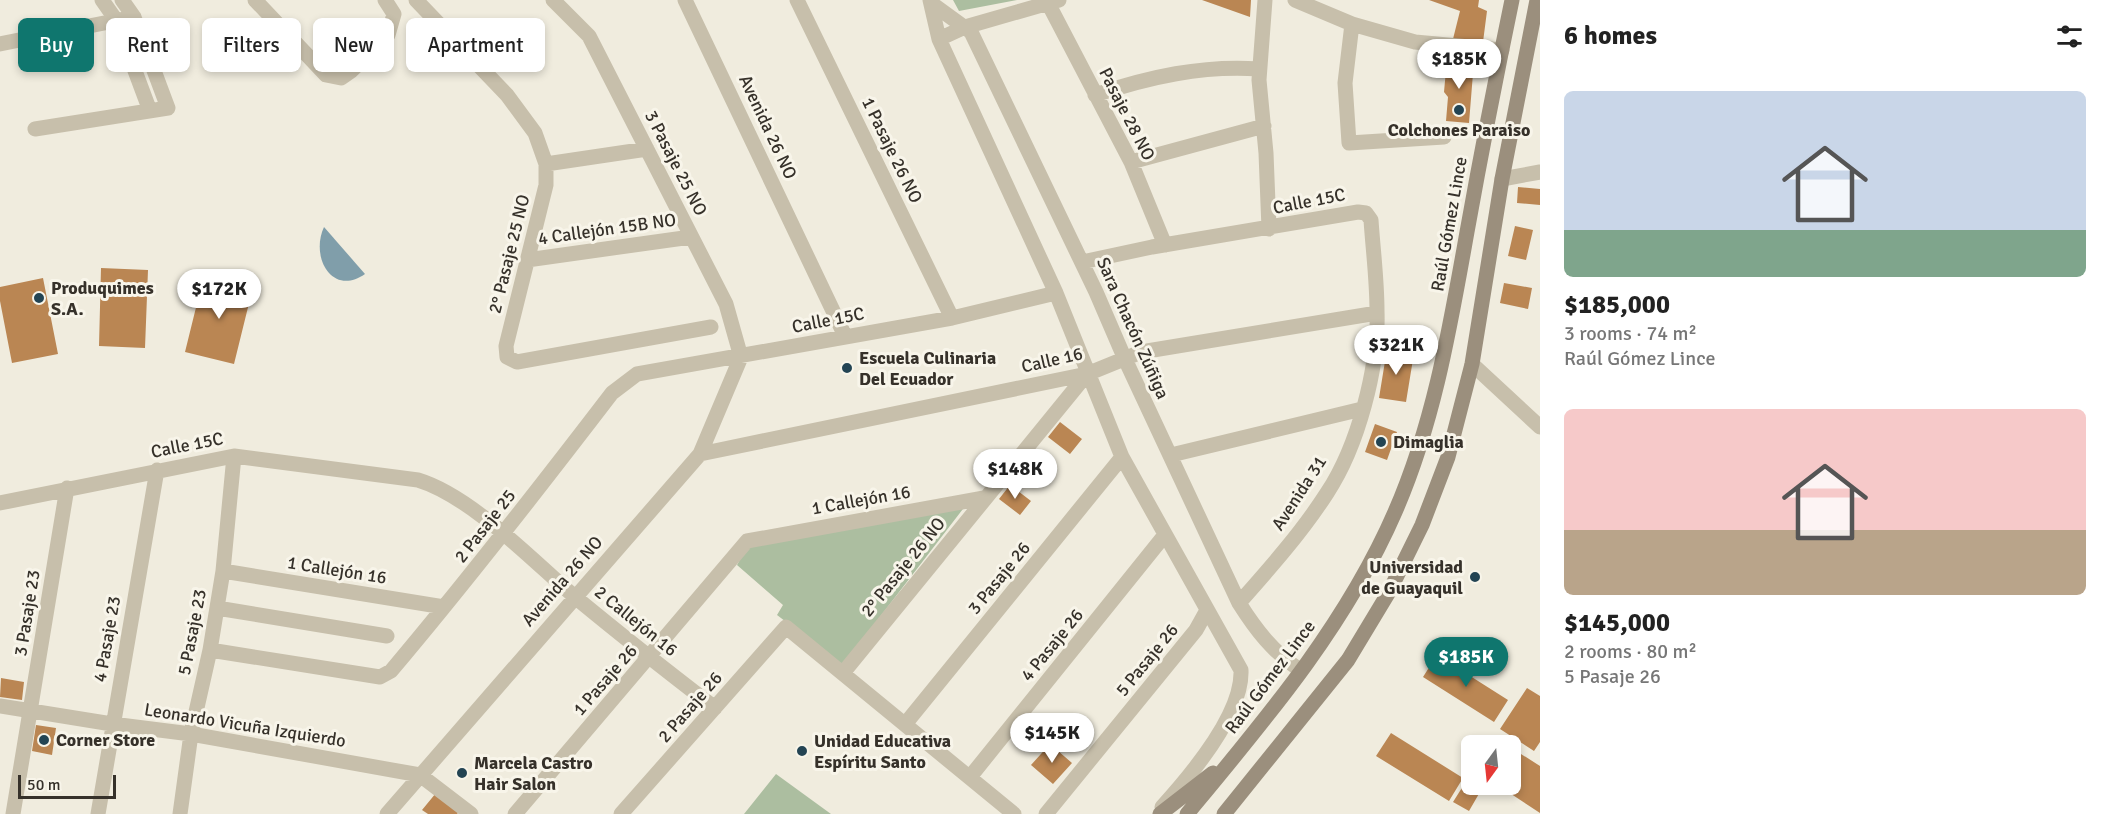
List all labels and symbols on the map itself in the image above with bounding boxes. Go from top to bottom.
pin: $185K [1417,39,1501,90]
street label: Pasaje 28 NO [1094,64,1160,164]
street label: Avenida 26 NO [734,71,802,183]
street label: 1 Pasaje 26 NO [857,93,927,207]
marker: Colchones Paraiso [1452,103,1466,117]
street label: 3 Pasaje 25 NO [640,107,712,219]
place label: Colchones Paraiso [1388,119,1530,141]
street label: Raúl Gómez Lince [1426,155,1472,293]
street label: Calle 15C [1271,183,1347,219]
street label: 2° Pasaje 25 NO [484,192,534,316]
street label: 4 Callejón 15B NO [537,208,677,250]
street label: Sara Chacón Zúñiga [1092,254,1174,402]
pin: $172K [177,269,261,320]
place label: Produquimes S.A. [51,277,154,320]
marker: Produquimes S.A. [32,291,46,305]
street label: Calle 15C [790,302,866,338]
pin: $321K [1354,325,1438,376]
street label: Calle 16 [1019,342,1085,378]
place label: Escuela Culinaria Del Ecuador [859,347,996,390]
marker: Escuela Culinaria Del Ecuador [840,361,854,375]
street label: Calle 15C [149,427,225,463]
place label: Dimaglia [1393,431,1464,453]
marker: Dimaglia [1374,435,1388,449]
pin: $148K [973,449,1057,500]
street label: Avenida 31 [1267,452,1331,534]
street label: 1 Callejón 16 [810,480,912,520]
street label: 2 Pasaje 25 [450,485,520,567]
street label: 2° Pasaje 26 NO [856,513,950,621]
street label: Avenida 26 NO [517,531,607,631]
street label: 3 Pasaje 26 [963,537,1035,619]
street label: 1 Callejón 16 [286,551,388,589]
place label: Universidad de Guayaquil [1361,556,1463,599]
street label: 3 Pasaje 23 [9,568,45,658]
marker: Universidad de Guayaquil [1468,570,1482,584]
street label: 2 Callejón 16 [590,581,682,661]
street label: 5 Pasaje 23 [173,587,211,677]
street label: 4 Pasaje 23 [89,594,125,684]
street label: 4 Pasaje 26 [1016,604,1088,686]
street label: Raúl Gómez Lince [1220,616,1320,738]
street label: 5 Pasaje 26 [1111,619,1183,701]
pin: $185K [1424,637,1508,688]
street label: 1 Pasaje 26 [568,640,642,720]
street label: 2 Pasaje 26 [653,667,727,747]
street label: Leonardo Vicuña Izquierdo [143,698,347,752]
pin: $145K [1010,713,1094,764]
place label: Corner Store [56,729,155,751]
place label: Unidad Educativa Espíritu Santo [814,730,951,773]
marker: Corner Store [37,733,51,747]
north arrow [1461,735,1521,795]
marker: Unidad Educativa Espíritu Santo [795,744,809,758]
place label: Marcela Castro Hair Salon [474,752,593,795]
marker: Marcela Castro Hair Salon [455,766,469,780]
scale bar [18,772,116,800]

